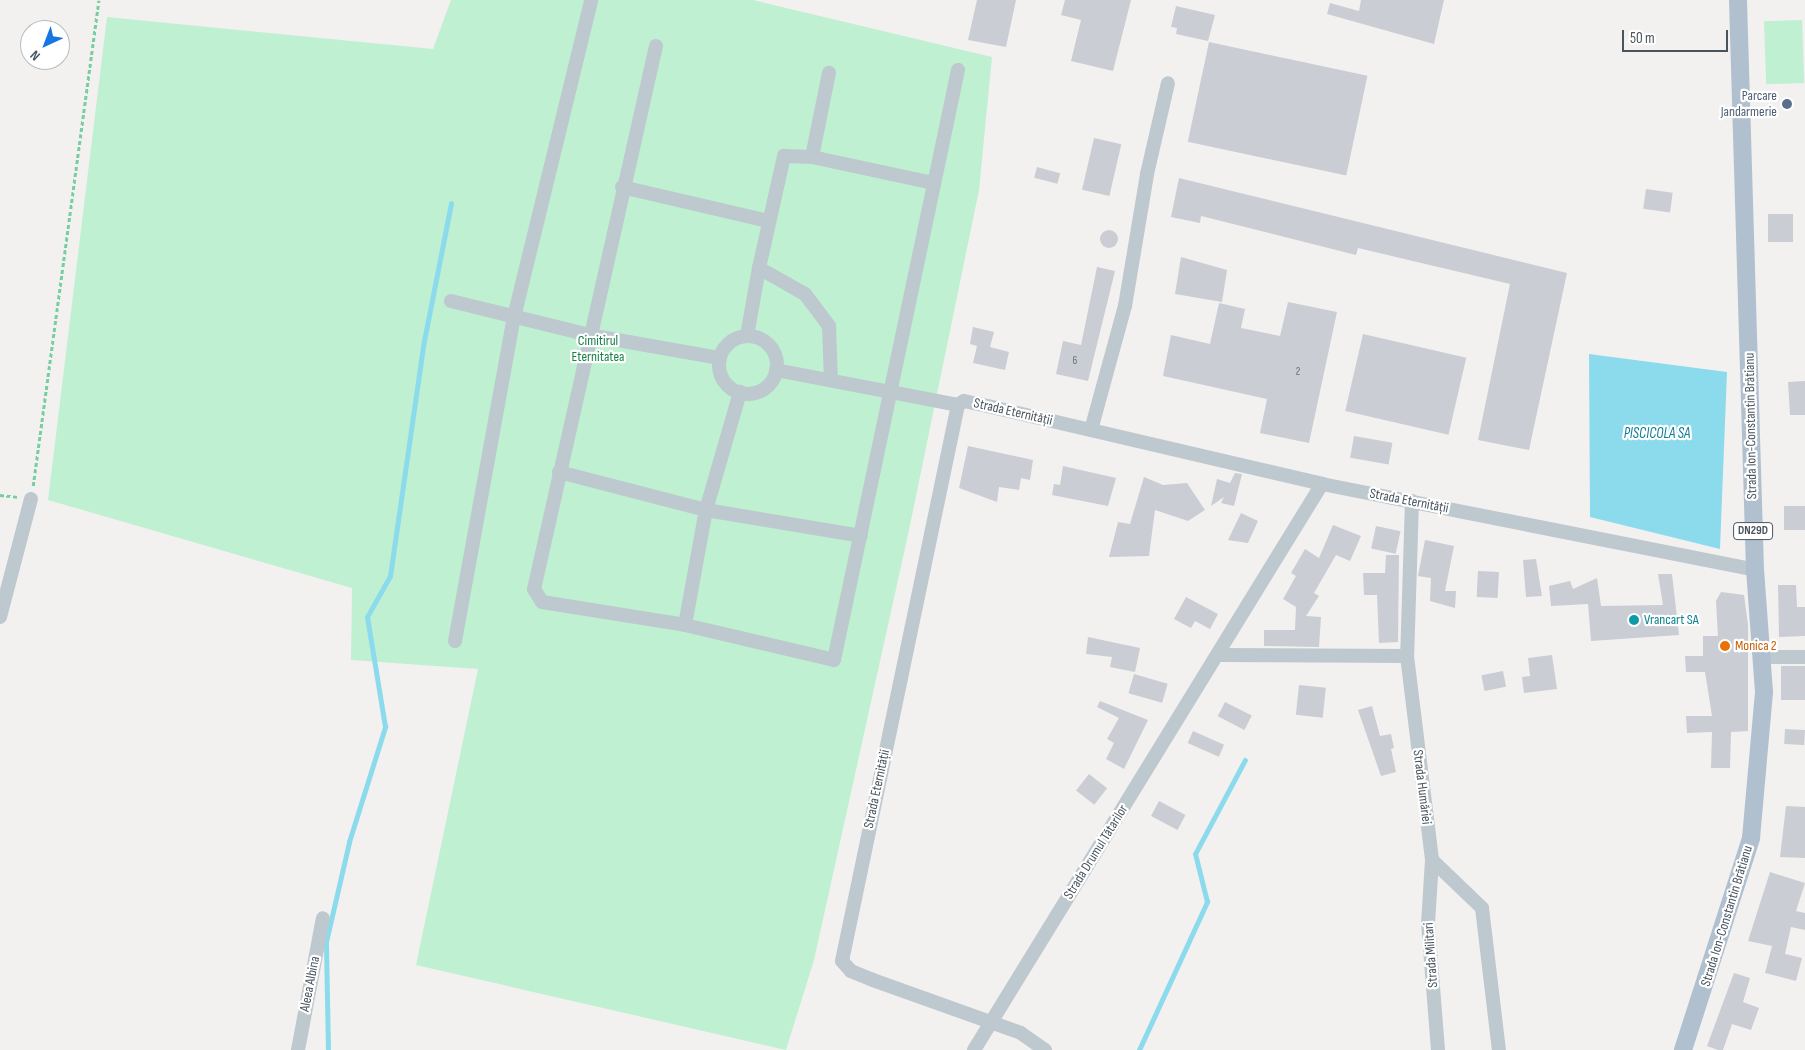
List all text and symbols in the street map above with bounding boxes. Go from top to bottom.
north arrow [20,20,70,70]
scale bar [1625,20,1731,52]
text: 50 m [1630,29,1655,48]
text: N [27,47,44,64]
place label: Parcare Jandarmerie [1721,88,1777,120]
marker: Parcare Jandarmerie [1781,98,1793,110]
park label: Cimitirul Eternitatea [572,333,624,366]
street label: Strada Ion-Constantin Brătianu [1741,353,1761,499]
house number: 6 [1073,354,1077,368]
house number: 2 [1296,365,1300,379]
street label: Strada Eternității [972,395,1054,429]
water label: PISCICOLA SA [1624,425,1690,443]
street label: Strada Eternității [1368,485,1450,517]
road number: DN29D [1733,522,1773,540]
place label: Vrancart SA [1644,612,1699,628]
marker: Vrancart SA [1628,614,1640,626]
place label: Monica 2 [1735,638,1777,654]
marker: Monica 2 [1719,640,1731,652]
street label: Strada Eternității [860,748,894,830]
street label: Strada Humăriei [1409,749,1435,825]
street label: Strada Drumul Tătarilor [1060,802,1132,902]
street label: Strada Ion-Constantin Brătianu [1698,844,1756,988]
street label: Strada Militari [1420,922,1442,988]
street label: Aleea Albina [296,955,324,1013]

